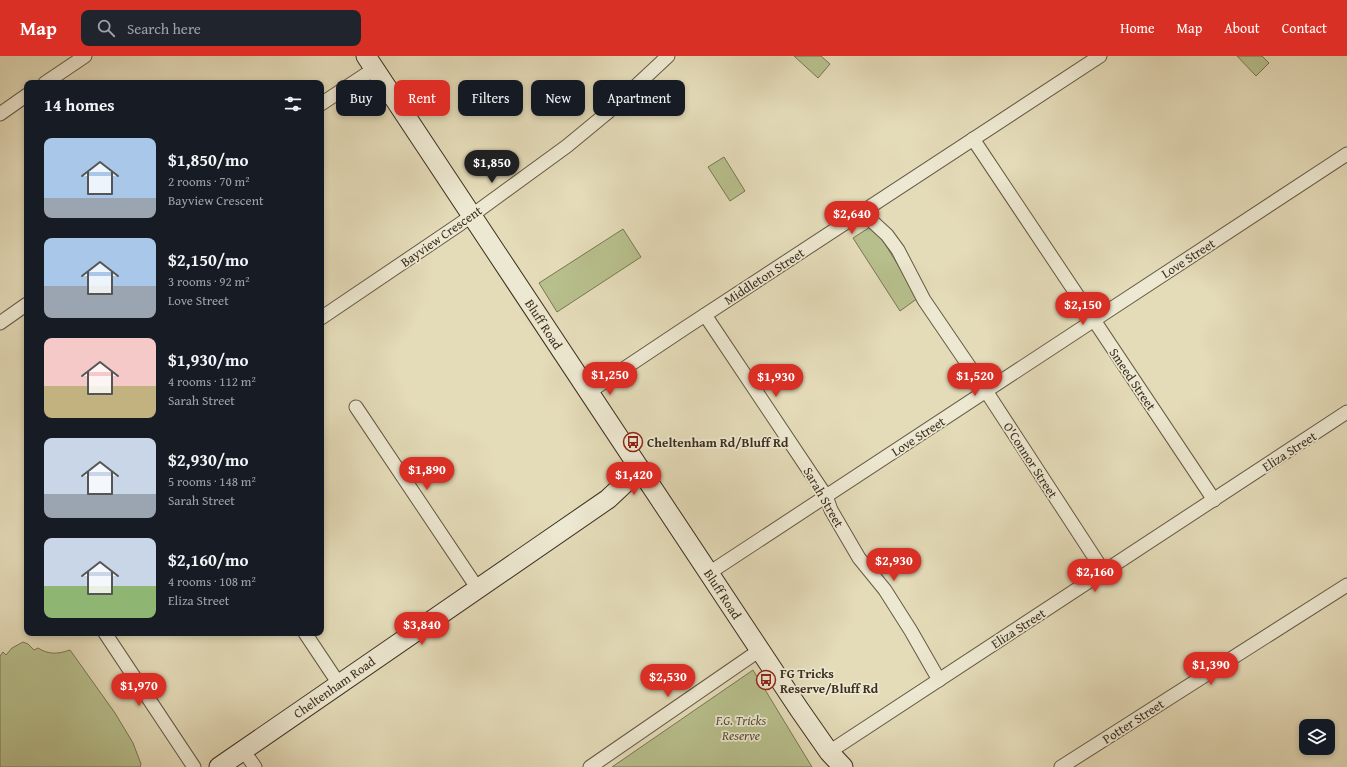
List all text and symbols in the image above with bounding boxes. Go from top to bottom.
search box [81,10,361,46]
text: Map [20,14,57,42]
icon: search [95,17,117,39]
text: Search here [127,18,201,39]
text: Home [1120,18,1155,38]
text: Map [1177,18,1202,38]
text: About [1224,18,1260,38]
text: Contact [1282,18,1327,38]
chip: Buy [336,80,386,116]
chip: Rent [394,80,450,116]
chip: Filters [458,80,523,116]
chip: New [531,80,585,116]
chip: Apartment [593,80,685,116]
text: 14 homes [44,92,115,117]
icon: filters [282,93,304,115]
text: $1,850/mo [168,147,249,172]
pin: $1,850 [459,150,525,184]
text: $1,850 [473,153,511,172]
icon: home [76,154,124,202]
text: 2 rooms · 70 m² [168,172,250,191]
text: Bayview Crescent [168,191,264,210]
street label: Bayview Crescent [397,201,486,272]
pin: $2,640 [819,201,885,235]
text: $2,640 [833,204,871,223]
street label: Love Street [1158,234,1219,283]
street label: Middleton Street [720,243,808,309]
text: $2,150/mo [168,247,249,272]
icon: home [76,254,124,302]
text: 3 rooms · 92 m² [168,272,250,291]
text: Love Street [168,291,229,310]
pin: $2,150 [1050,292,1116,326]
street label: Bluff Road [520,295,567,353]
text: $2,150 [1064,295,1102,314]
street label: Smeed Street [1105,344,1161,415]
text: $1,930/mo [168,347,249,372]
icon: home [76,354,124,402]
pin: $1,250 [577,362,643,396]
pin: $1,520 [942,363,1008,397]
pin: $1,930 [743,364,809,398]
text: $1,250 [591,365,629,384]
text: $1,520 [956,366,994,385]
text: $1,930 [757,367,795,386]
text: 4 rooms · 112 m² [168,372,256,391]
text: Sarah Street [168,391,235,410]
street label: Love Street [888,412,949,461]
street label: O'Connor Street [999,418,1063,502]
street label: Eliza Street [1258,426,1321,476]
bus stop icon: Cheltenham Rd/Bluff Rd [622,431,644,453]
place label: Cheltenham Rd/Bluff Rd [647,433,789,452]
text: $2,930/mo [168,447,249,472]
icon: home [76,454,124,502]
pin: $1,890 [394,457,460,491]
text: $1,890 [408,460,446,479]
pin: $1,420 [601,462,667,496]
street label: Sarah Street [799,464,849,531]
text: $1,420 [615,465,653,484]
text: 5 rooms · 148 m² [168,472,256,491]
text: Sarah Street [168,491,235,510]
text: $2,160/mo [168,547,249,572]
pin: $2,930 [861,548,927,582]
text: $2,930 [875,551,913,570]
icon: home [76,554,124,602]
pin: $2,160 [1062,559,1128,593]
text: $2,160 [1076,562,1114,581]
street label: Bluff Road [699,565,746,623]
text: 4 rooms · 108 m² [168,572,256,591]
text: Eliza Street [168,591,229,610]
street label: Eliza Street [987,603,1050,653]
pin: $3,840 [389,612,455,646]
text: $3,840 [403,615,441,634]
street label: Cheltenham Road [289,652,379,723]
pin: $1,390 [1178,652,1244,686]
text: $1,390 [1192,655,1230,674]
pin: $2,530 [635,664,701,698]
place label: FG Tricks Reserve/Bluff Rd [780,664,879,698]
text: $2,530 [649,667,687,686]
bus stop icon: FG Tricks Reserve/Bluff Rd [755,669,777,691]
pin: $1,970 [106,673,172,707]
text: $1,970 [120,676,158,695]
street label: Potter Street [1099,694,1168,748]
park label: F.G. Tricks Reserve [715,711,766,745]
map controls [1299,719,1335,755]
button: layers [1299,719,1335,755]

